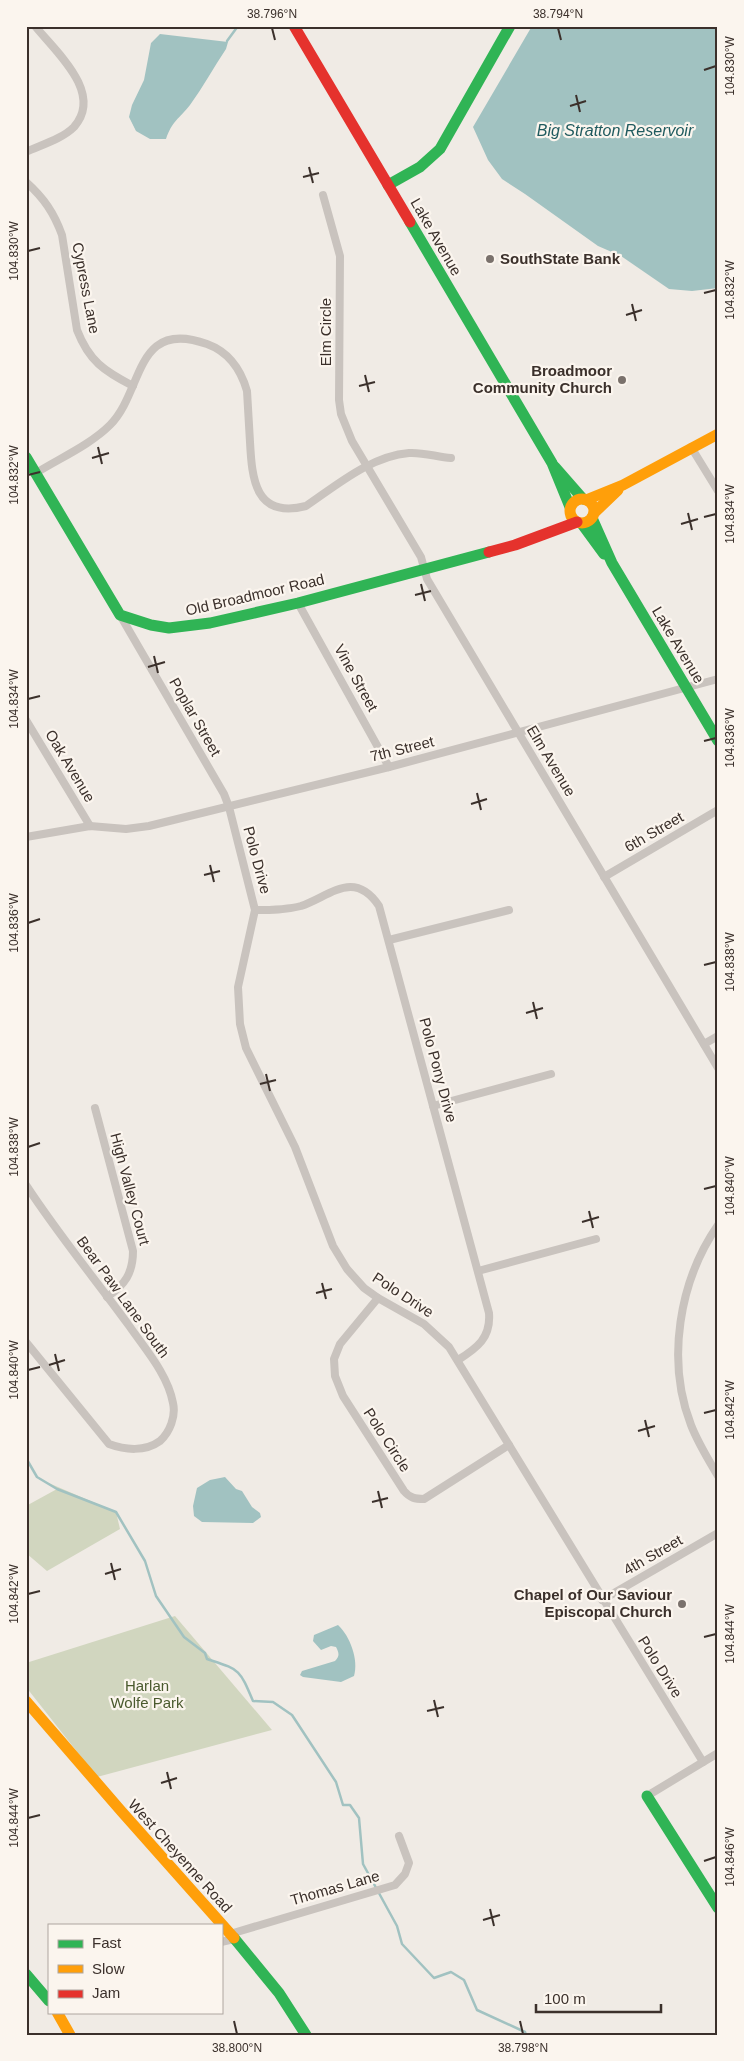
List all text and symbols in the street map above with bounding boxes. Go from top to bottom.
text: 38.796°N [247,7,297,21]
text: 38.794°N [533,7,583,21]
text: 104.830°W [723,36,737,96]
water label: Big Stratton Reservoir [537,122,694,139]
street label: Lake Avenue [407,195,465,278]
text: 104.830°W [7,221,21,281]
street label: Cypress Lane [69,241,104,335]
place label: SouthState Bank [500,250,621,267]
marker: SouthState Bank [484,253,496,265]
text: 104.832°W [723,260,737,320]
street label: Elm Circle [317,298,334,366]
place label: Broadmoor Community Church [473,362,612,396]
marker: Broadmoor Community Church [616,374,628,386]
text: 104.832°W [7,445,21,505]
text: 104.834°W [723,484,737,544]
street label: Old Broadmoor Road [184,570,326,619]
street label: Lake Avenue [649,603,708,686]
street label: Vine Street [331,641,382,715]
text: 104.834°W [7,669,21,729]
street label: Poplar Street [166,675,225,760]
text: 104.836°W [723,708,737,768]
street label: Elm Avenue [524,722,579,799]
street label: Oak Avenue [42,726,99,805]
street label: 7th Street [368,732,436,765]
street label: 6th Street [621,808,687,855]
street label: Polo Drive [240,824,275,895]
text: 104.836°W [7,893,21,953]
text: 104.838°W [723,932,737,992]
street label: Polo Pony Drive [416,1016,461,1124]
text: 104.838°W [7,1117,21,1177]
street label: High Valley Court [107,1131,154,1248]
text: 104.840°W [723,1156,737,1216]
street label: Bear Paw Lane South [74,1233,173,1361]
street label: Polo Drive [370,1269,437,1321]
text: 104.840°W [7,1340,21,1400]
text: 104.842°W [723,1380,737,1440]
street label: Polo Circle [361,1405,414,1475]
street label: 4th Street [620,1531,686,1578]
text: 104.842°W [7,1564,21,1624]
place label: Chapel of Our Saviour Episcopal Church [514,1586,672,1620]
marker: Chapel of Our Saviour Episcopal Church [676,1598,688,1610]
text: 104.844°W [723,1604,737,1664]
street label: Polo Drive [635,1633,686,1701]
park label: Harlan Wolfe Park [110,1677,184,1711]
text: 104.844°W [7,1788,21,1848]
street label: West Cheyenne Road [125,1796,236,1916]
text: 104.846°W [723,1827,737,1887]
street label: Thomas Lane [288,1867,381,1908]
legend [48,1924,222,2014]
text: Fast [92,1934,122,1951]
text: Slow [92,1960,125,1977]
scale bar [536,1981,662,2013]
text: Jam [92,1984,120,2001]
text: 100 m [544,1990,586,2007]
text: 38.800°N [212,2041,262,2055]
text: 38.798°N [498,2041,548,2055]

